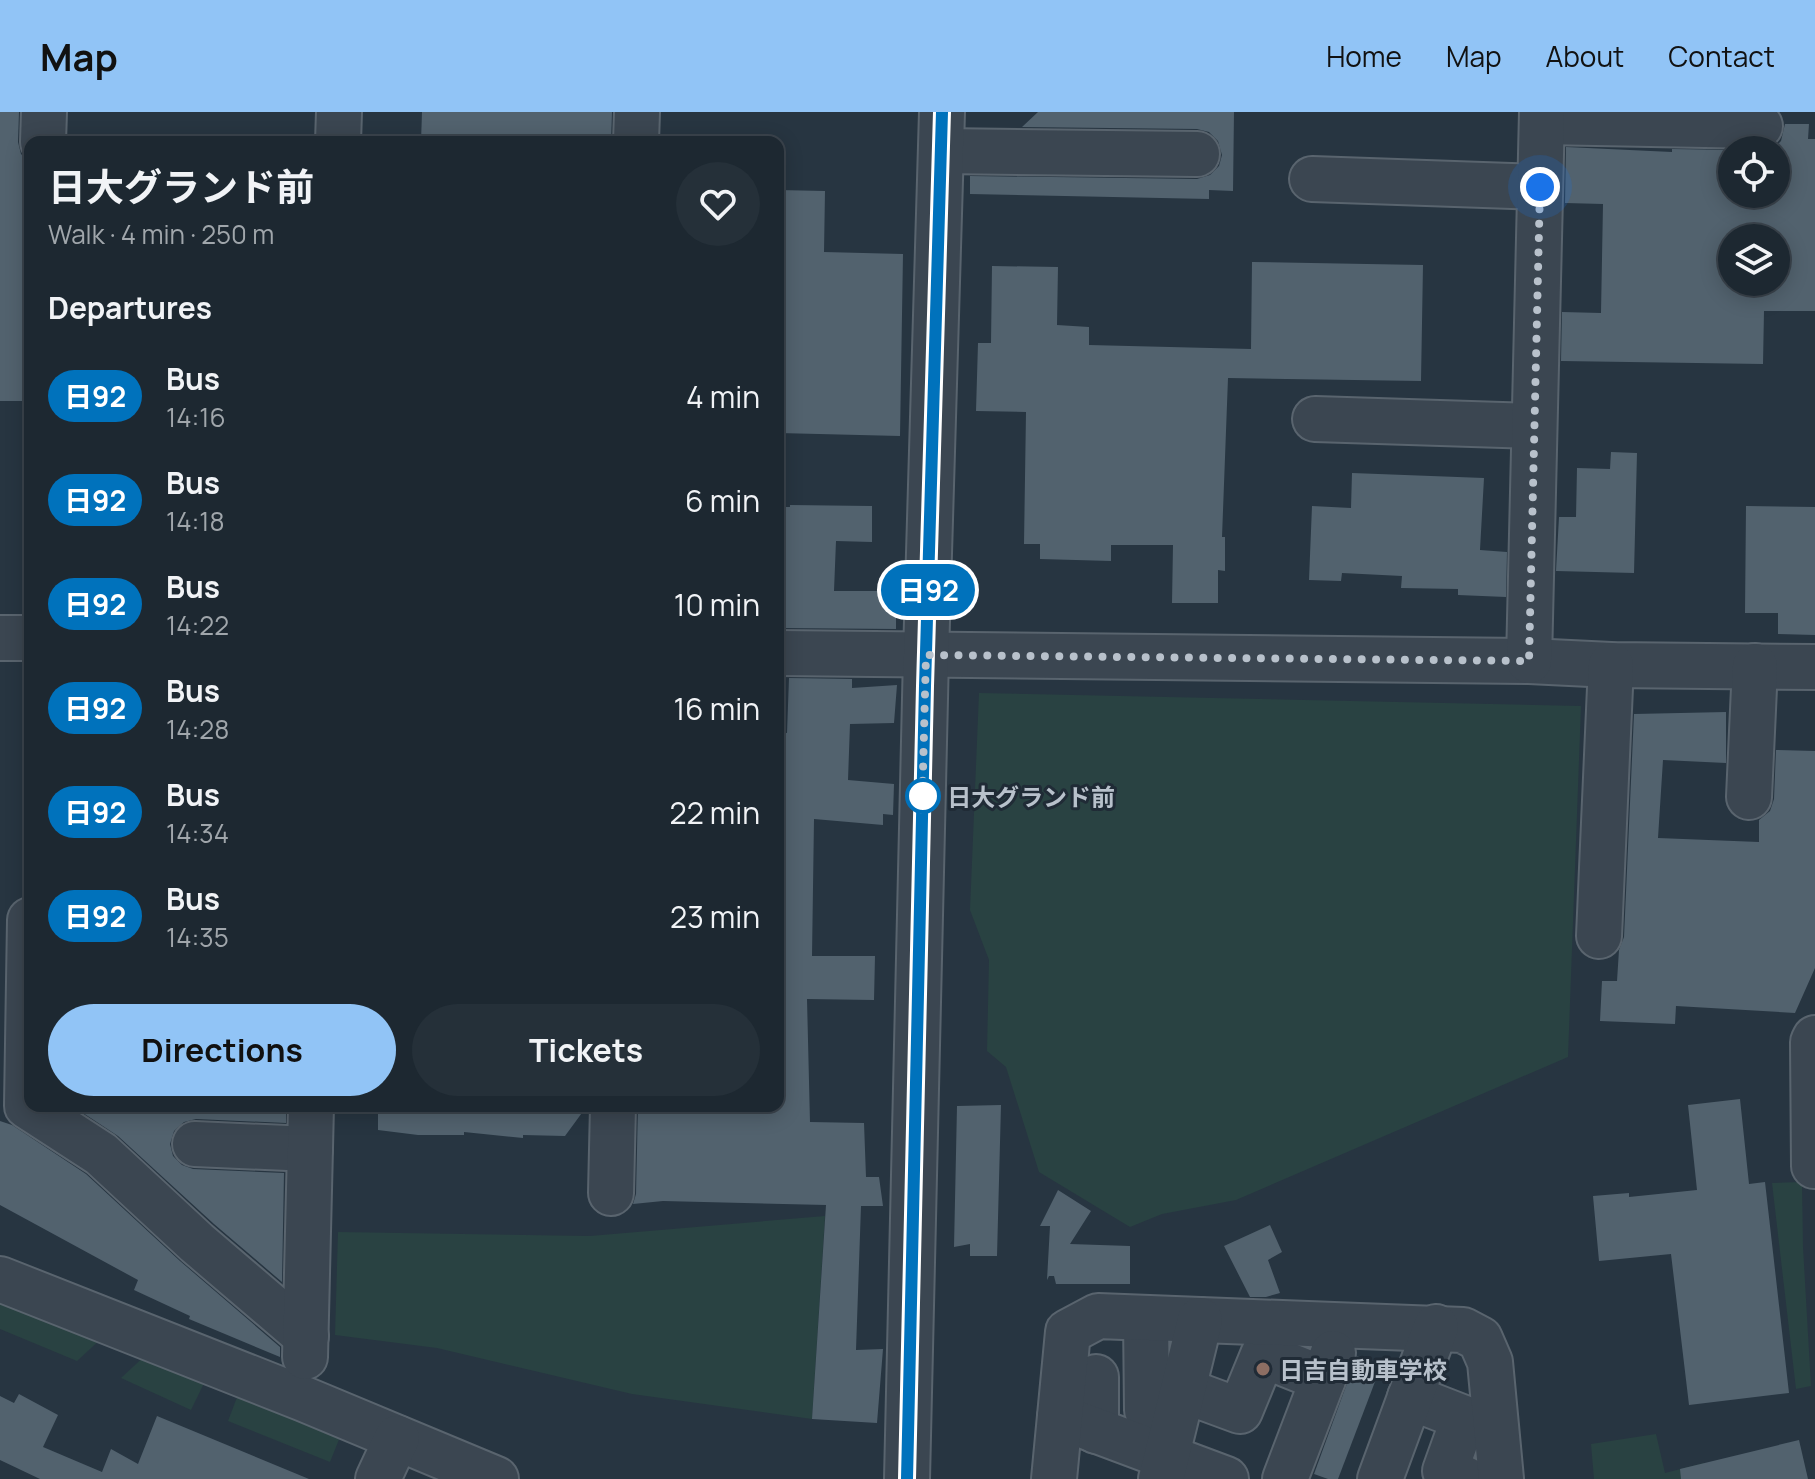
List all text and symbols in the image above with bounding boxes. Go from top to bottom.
text: Map [40,30,118,82]
text: Home [1326,37,1402,75]
text: Map [1446,37,1502,75]
text: About [1546,37,1624,75]
text: Contact [1668,37,1775,75]
map controls [1718,136,1790,296]
button: locate [1718,136,1790,208]
text: 日大グランド前 [48,160,314,212]
button: heart [676,162,760,246]
your location [1520,167,1560,207]
text: Walk · 4 min · 250 m [48,216,274,252]
button: layers [1718,224,1790,296]
text: Departures [48,287,212,328]
text: Bus [166,358,220,399]
text: 4 min [686,376,760,417]
text: 日92 [64,377,126,415]
text: 14:16 [166,399,226,435]
text: Bus [166,462,220,503]
text: 6 min [685,480,760,521]
text: 日92 [64,481,126,519]
text: 14:18 [166,503,225,539]
line badge: 日92 [882,564,974,616]
text: Bus [166,566,220,607]
text: 日92 [897,571,959,609]
text: 10 min [674,584,760,625]
text: 日92 [64,585,126,623]
text: 14:22 [166,607,229,643]
text: Bus [166,670,220,711]
text: 16 min [673,688,760,729]
text: 日92 [64,689,126,727]
text: 14:28 [166,711,229,747]
text: Bus [166,774,220,815]
marker: 日大グランド前 [906,779,940,813]
place label: 日大グランド前 [947,780,1115,813]
text: 22 min [670,792,760,833]
text: 日92 [64,793,126,831]
text: 14:34 [166,815,229,851]
text: Bus [166,878,220,919]
text: 23 min [670,896,760,937]
text: 日92 [64,897,126,935]
text: 14:35 [166,919,229,955]
button: Directions [48,1004,396,1096]
button: Tickets [412,1004,760,1096]
place label: 日吉自動車学校 [1279,1353,1447,1386]
marker: 日吉自動車学校 [1254,1360,1272,1378]

